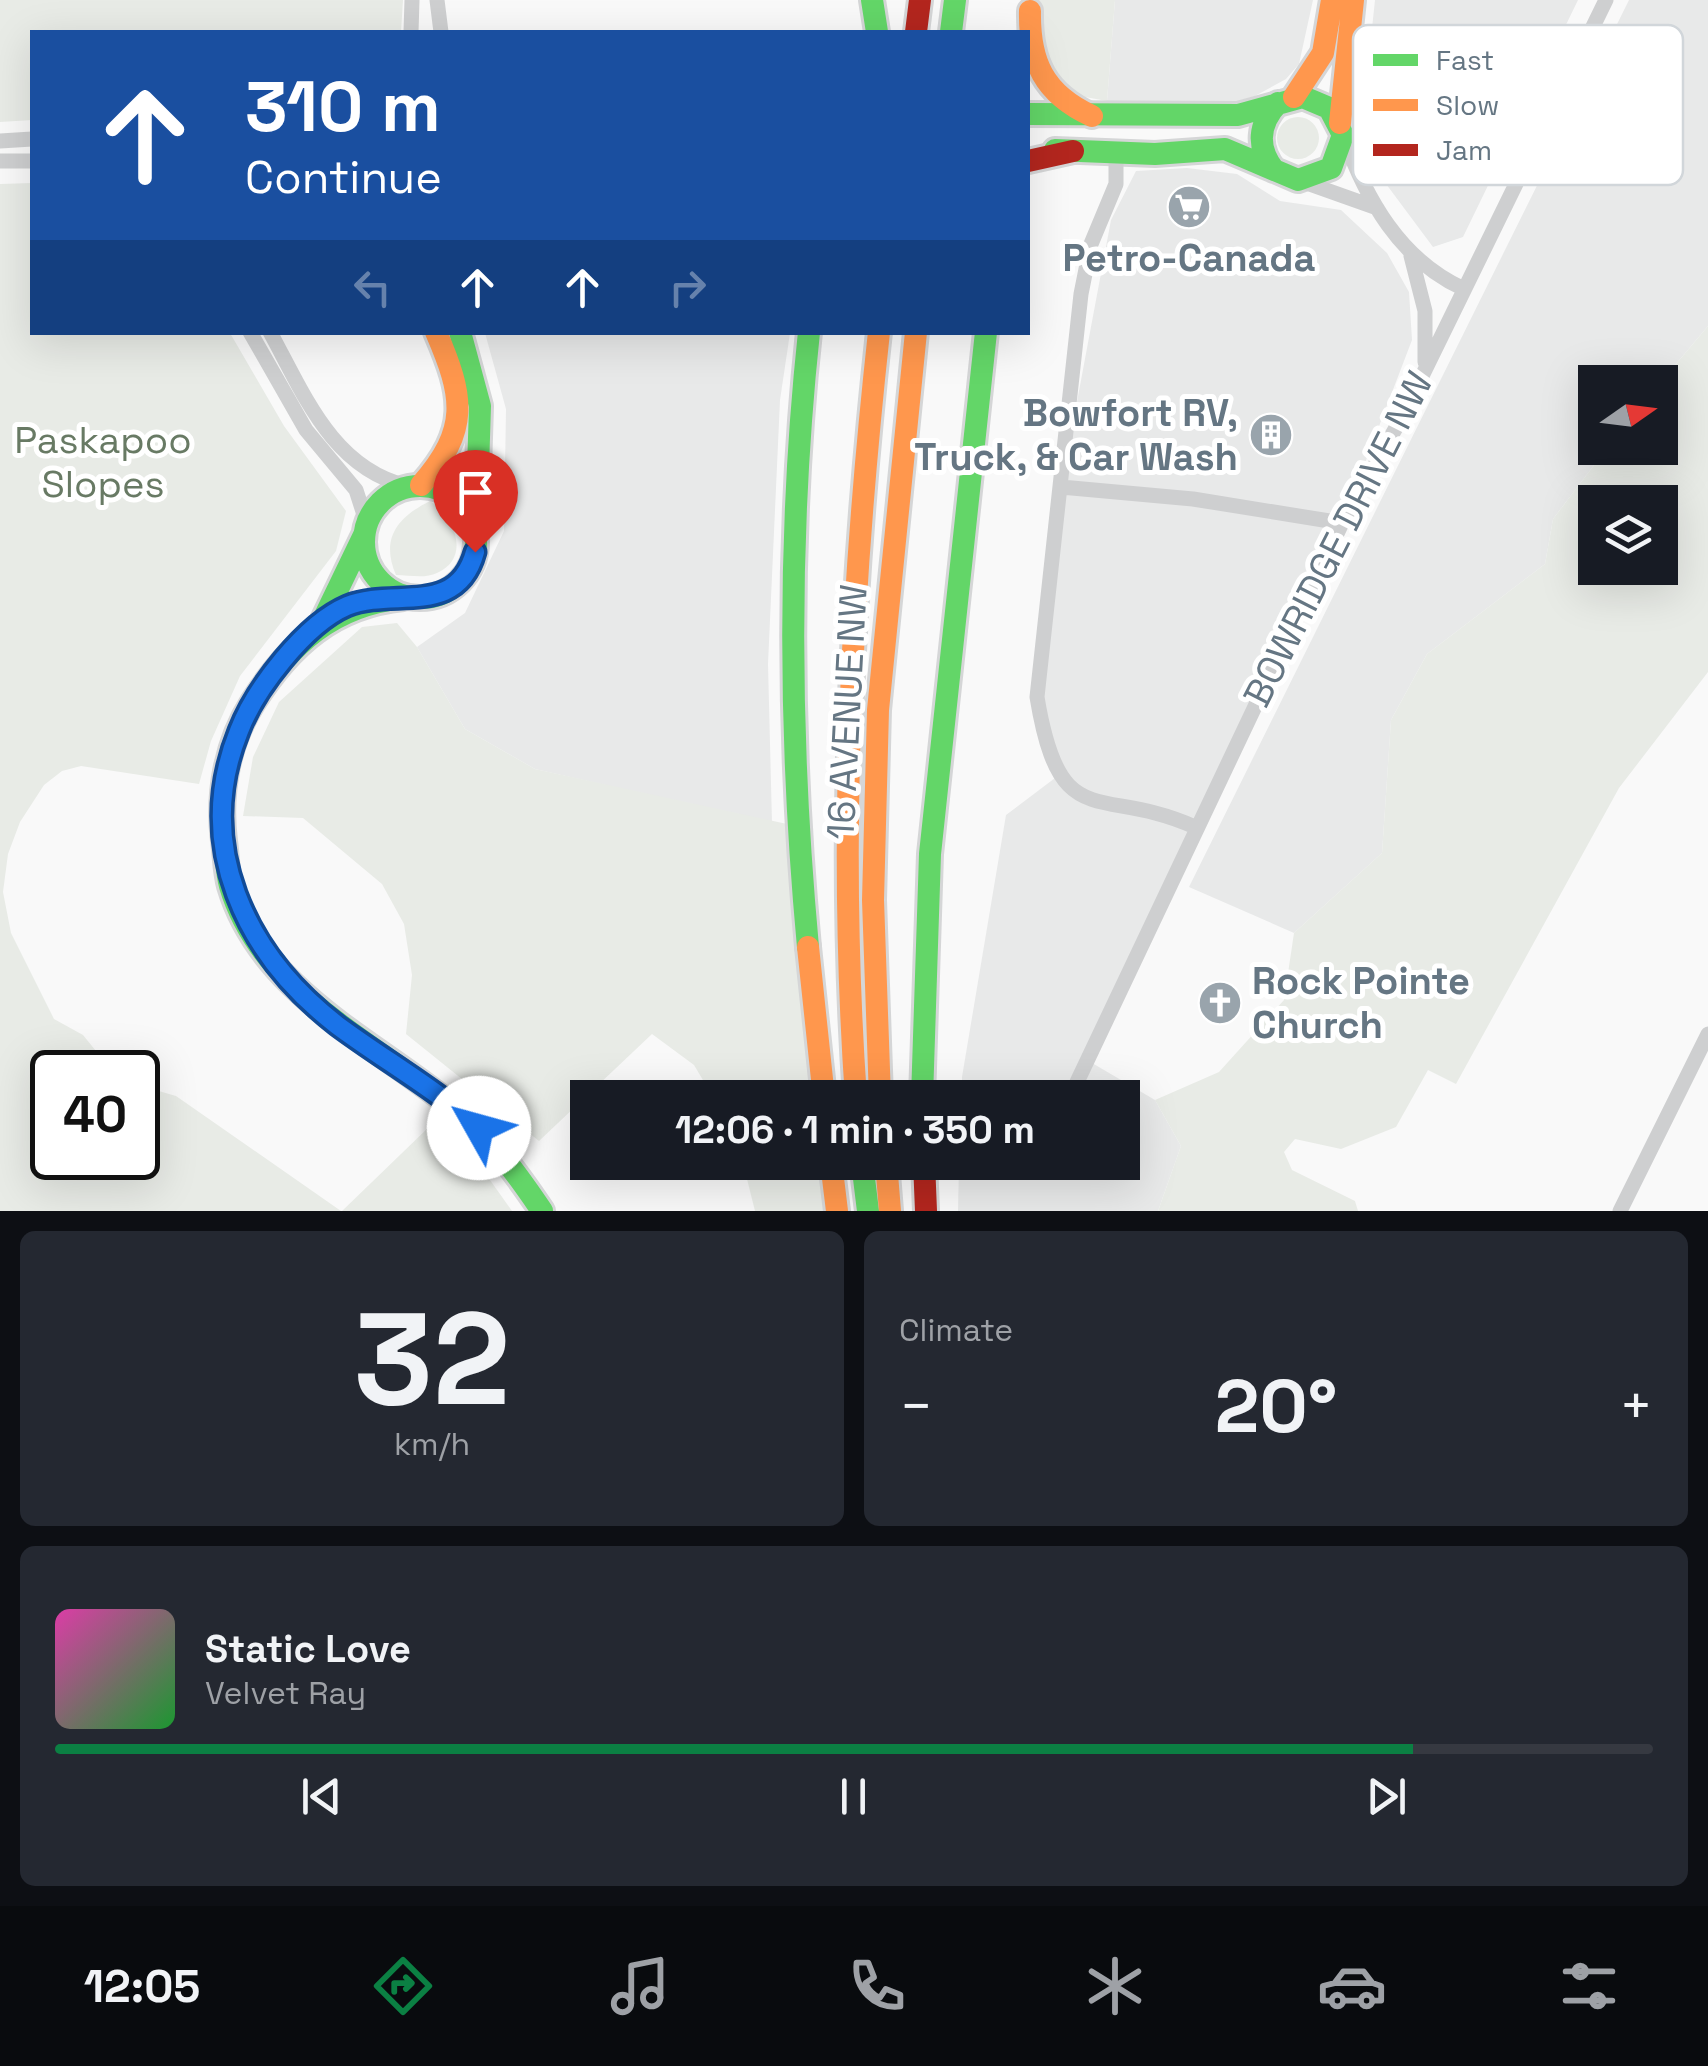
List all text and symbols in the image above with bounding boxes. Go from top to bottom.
legend [1353,25,1683,185]
text: Fast [1436,42,1494,78]
text: 310 m [245,62,441,151]
icon: ahead [80,70,210,200]
text: Slow [1436,87,1499,123]
text: Jam [1436,132,1492,168]
text: Continue [245,149,442,206]
supermarket icon: Petro-Canada [1166,184,1212,230]
place label: Petro-Canada [1063,234,1315,282]
icon: left [345,260,400,315]
icon: ahead [450,260,505,315]
icon: ahead [555,260,610,315]
icon: right [660,260,715,315]
street label: BOWRIDGE DRIVE NW [1233,363,1443,715]
north arrow [1578,365,1678,465]
map controls [1578,365,1678,585]
place label: Bowfort RV, Truck, & Car Wash [914,389,1238,481]
building icon: Bowfort RV, Truck, & Car Wash [1248,412,1294,458]
park label: Paskapoo Slopes [14,416,192,508]
pin [433,450,518,553]
icon: arrive [448,465,503,520]
button: layers [1578,485,1678,585]
street label: 16 AVENUE NW [816,583,878,841]
place label: Rock Pointe Church [1252,957,1470,1049]
church icon: Rock Pointe Church [1197,980,1243,1026]
speed limit sign: 40 [30,1050,160,1180]
position arrow [427,1076,531,1180]
text: 12:06 · 1 min · 350 m [675,1106,1035,1154]
text: 32 [354,1276,510,1442]
text: Climate [899,1310,1013,1350]
text: 20° [1215,1358,1337,1454]
text: − [899,1371,933,1441]
text: + [1619,1371,1653,1441]
text: km/h [394,1424,470,1464]
text: Static Love [205,1625,411,1673]
text: Velvet Ray [205,1673,366,1713]
icon: previous [294,1769,349,1824]
icon: pause [826,1769,881,1824]
icon: next [1359,1769,1414,1824]
icon: directions [368,1951,438,2021]
icon: music [605,1951,675,2021]
icon: phone [842,1951,912,2021]
icon: climate [1080,1951,1150,2021]
icon: car [1317,1951,1387,2021]
icon: filters [1554,1951,1624,2021]
text: 12:05 [84,1958,200,2015]

